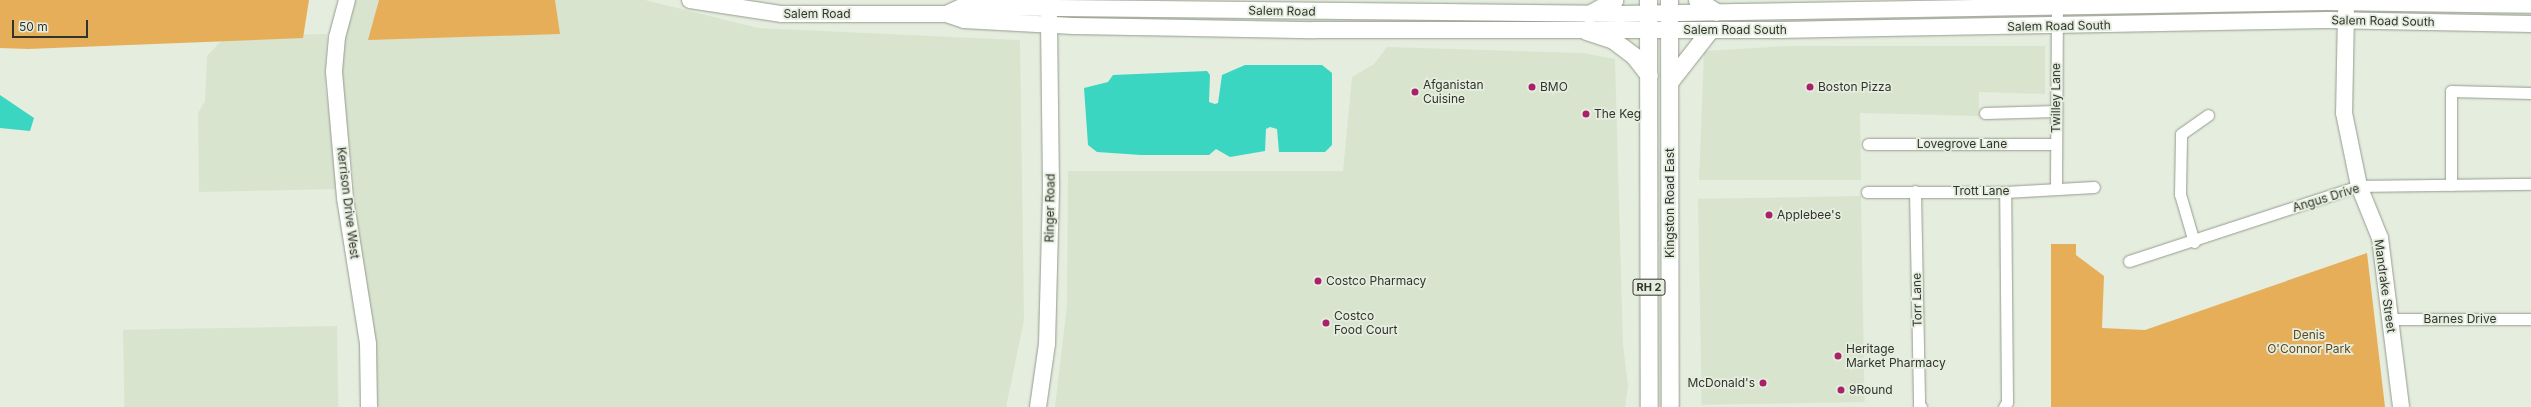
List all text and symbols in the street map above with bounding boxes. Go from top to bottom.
street label: Salem Road [1248,3,1316,19]
street label: Salem Road [783,7,851,21]
scale bar [14,12,90,38]
street label: Salem Road South [2331,13,2435,29]
street label: Salem Road South [2007,18,2111,34]
text: 50 m [19,19,48,34]
street label: Salem Road South [1683,23,1787,37]
street label: Twilley Lane [2049,63,2063,133]
place label: Afganistan Cuisine [1423,78,1484,106]
place label: BMO [1540,80,1568,94]
place label: Boston Pizza [1818,80,1891,94]
marker: BMO [1527,82,1537,92]
marker: Boston Pizza [1805,82,1815,92]
marker: Afganistan Cuisine [1410,87,1420,97]
place label: The Keg [1594,107,1641,121]
marker: The Keg [1581,109,1591,119]
street label: Lovegrove Lane [1917,137,2007,151]
street label: Kerrison Drive West [334,146,362,260]
street label: Kingston Road East [1663,148,1677,258]
street label: Ringer Road [1042,173,1058,243]
street label: Angus Drive [2291,181,2361,215]
street label: Trott Lane [1952,184,2010,198]
place label: Applebee's [1777,208,1841,222]
marker: Applebee's [1764,210,1774,220]
street label: Mandrake Street [2371,239,2399,333]
street label: Torr Lane [1909,273,1925,327]
place label: Costco Pharmacy [1326,274,1426,288]
marker: Costco Pharmacy [1313,276,1323,286]
road number: RH 2 [1632,278,1666,296]
place label: Costco Food Court [1334,309,1397,337]
street label: Barnes Drive [2424,312,2496,326]
marker: Costco Food Court [1321,318,1331,328]
park label: Denis O'Connor Park [2267,328,2351,356]
place label: Heritage Market Pharmacy [1846,342,1946,370]
marker: Heritage Market Pharmacy [1833,351,1843,361]
place label: McDonald's [1687,376,1755,390]
marker: McDonald's [1758,378,1768,388]
place label: 9Round [1849,383,1893,397]
marker: 9Round [1836,385,1846,395]

